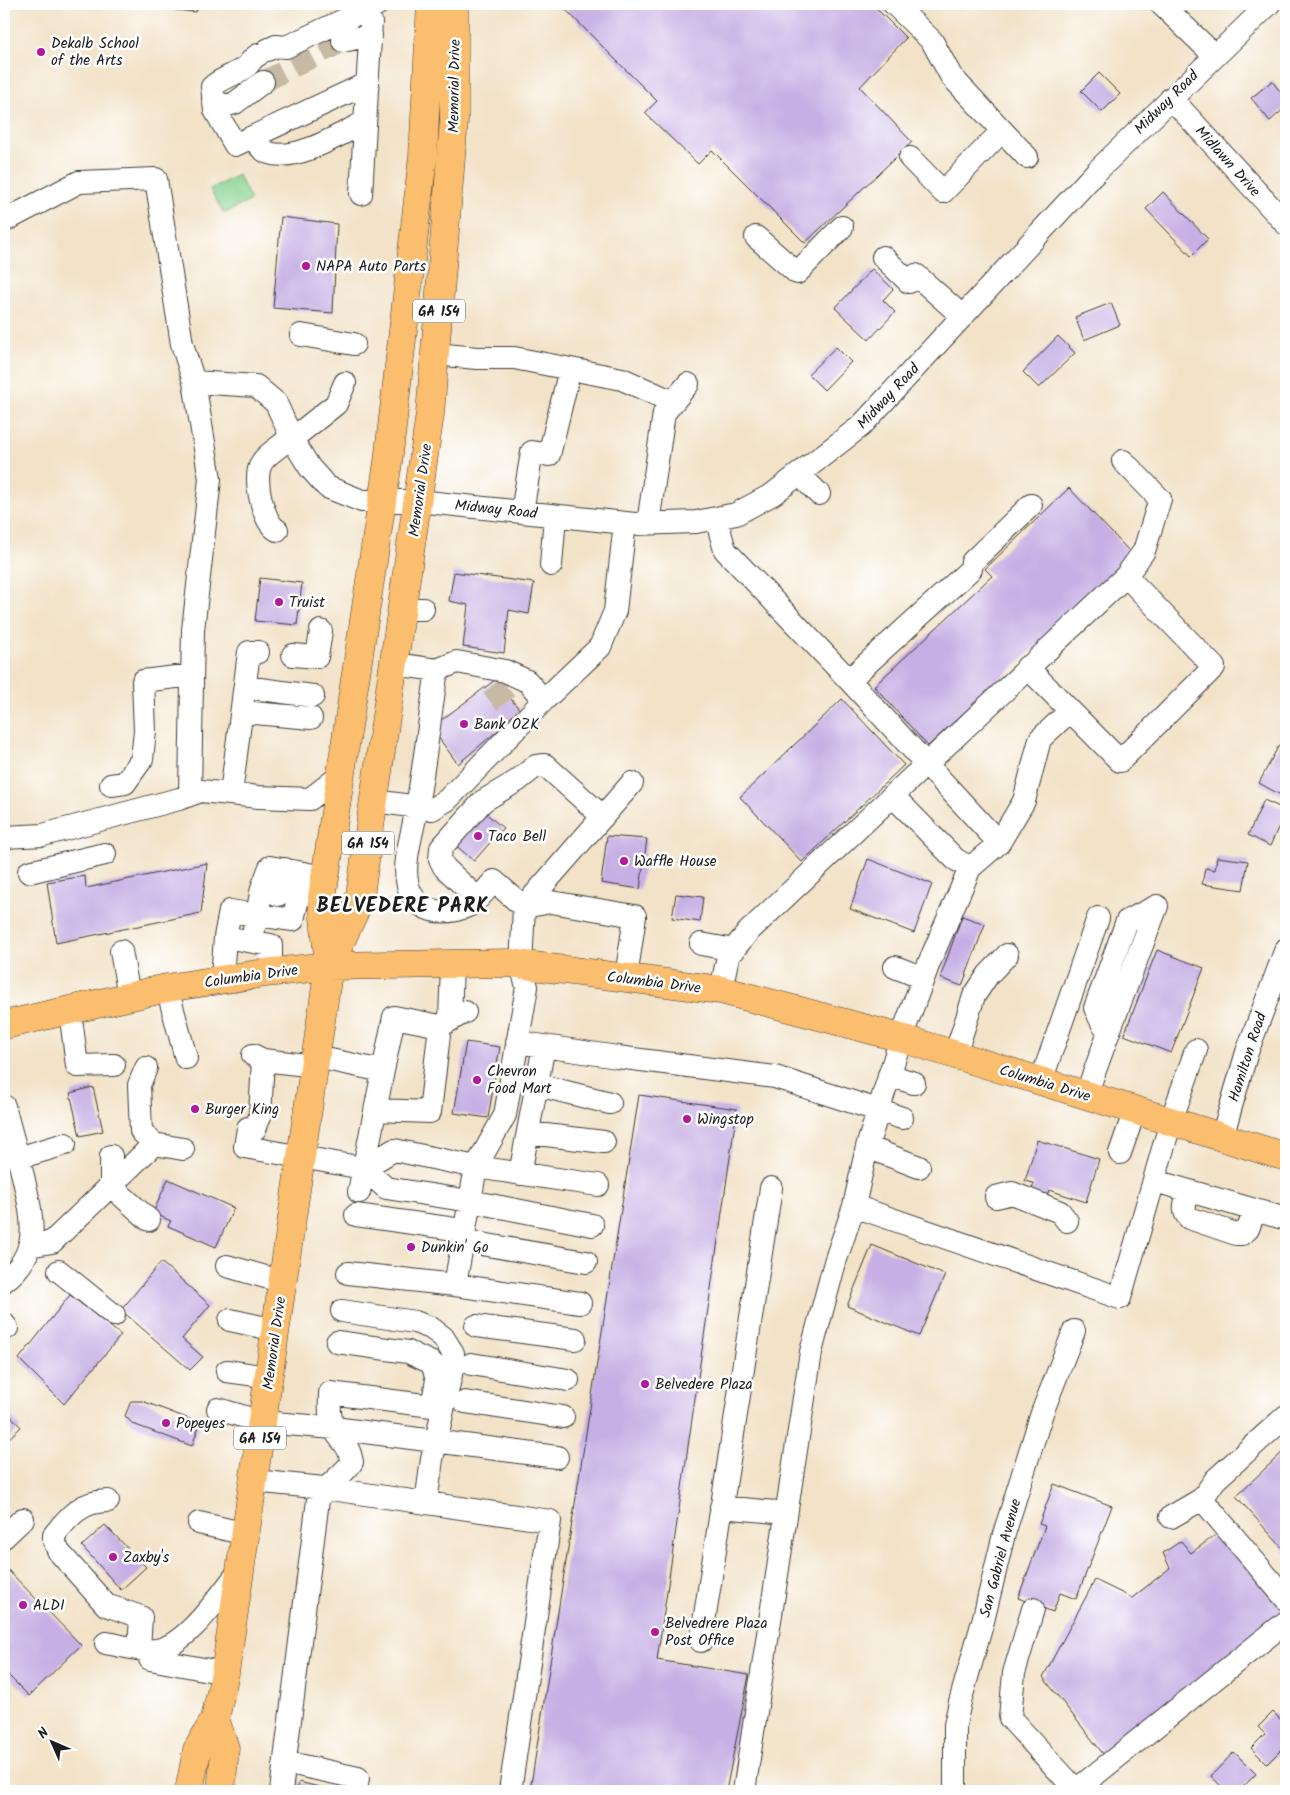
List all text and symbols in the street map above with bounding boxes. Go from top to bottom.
place label: Dekalb School of the Arts [51,32,139,73]
street label: Memorial Drive [442,39,468,133]
marker: Dekalb School of the Arts [35,46,47,58]
street label: Midway Road [1129,64,1205,141]
street label: Midlawn Drive [1189,121,1266,203]
place label: NAPA Auto Parts [316,255,426,279]
marker: NAPA Auto Parts [300,260,312,272]
road number: GA 154 [413,300,465,322]
street label: Midway Road [852,358,926,435]
street label: Memorial Drive [403,442,439,538]
street label: Midway Road [453,494,539,526]
place label: Truist [289,591,325,615]
marker: Truist [273,596,285,608]
place label: Bank OZK [474,713,539,737]
marker: Bank OZK [458,718,470,730]
place label: Taco Bell [488,825,547,849]
marker: Taco Bell [472,830,484,842]
road number: GA 154 [342,831,394,854]
place label: Waffle House [634,850,717,874]
marker: Waffle House [618,855,630,867]
district label: BELVEDERE PARK [317,891,489,923]
street label: Columbia Drive [203,959,300,995]
street label: Columbia Drive [606,965,702,1001]
street label: Hamilton Road [1222,1009,1274,1105]
street label: Columbia Drive [996,1059,1094,1109]
place label: Chevron Food Mart [487,1060,552,1101]
marker: Chevron Food Mart [471,1074,483,1086]
place label: Burger King [205,1098,279,1122]
marker: Burger King [189,1103,201,1115]
place label: Wingstop [697,1108,754,1132]
marker: Wingstop [681,1113,693,1125]
place label: Dunkin' Go [421,1236,489,1260]
marker: Dunkin' Go [405,1241,417,1253]
street label: Memorial Drive [257,1295,293,1391]
place label: Belvedere Plaza [655,1373,753,1397]
marker: Belvedere Plaza [639,1378,651,1390]
place label: Popeyes [176,1412,226,1436]
marker: Popeyes [160,1417,172,1429]
road number: GA 154 [234,1426,286,1450]
street label: San Gabriel Avenue [974,1496,1028,1620]
place label: Zaxby's [123,1546,170,1570]
marker: Zaxby's [107,1551,119,1563]
place label: ALDI [33,1594,65,1618]
marker: ALDI [17,1599,29,1611]
place label: Belvedrere Plaza Post Office [665,1612,767,1653]
marker: Belvedrere Plaza Post Office [649,1626,661,1638]
north arrow [28,1718,78,1768]
text: N [33,1722,55,1744]

